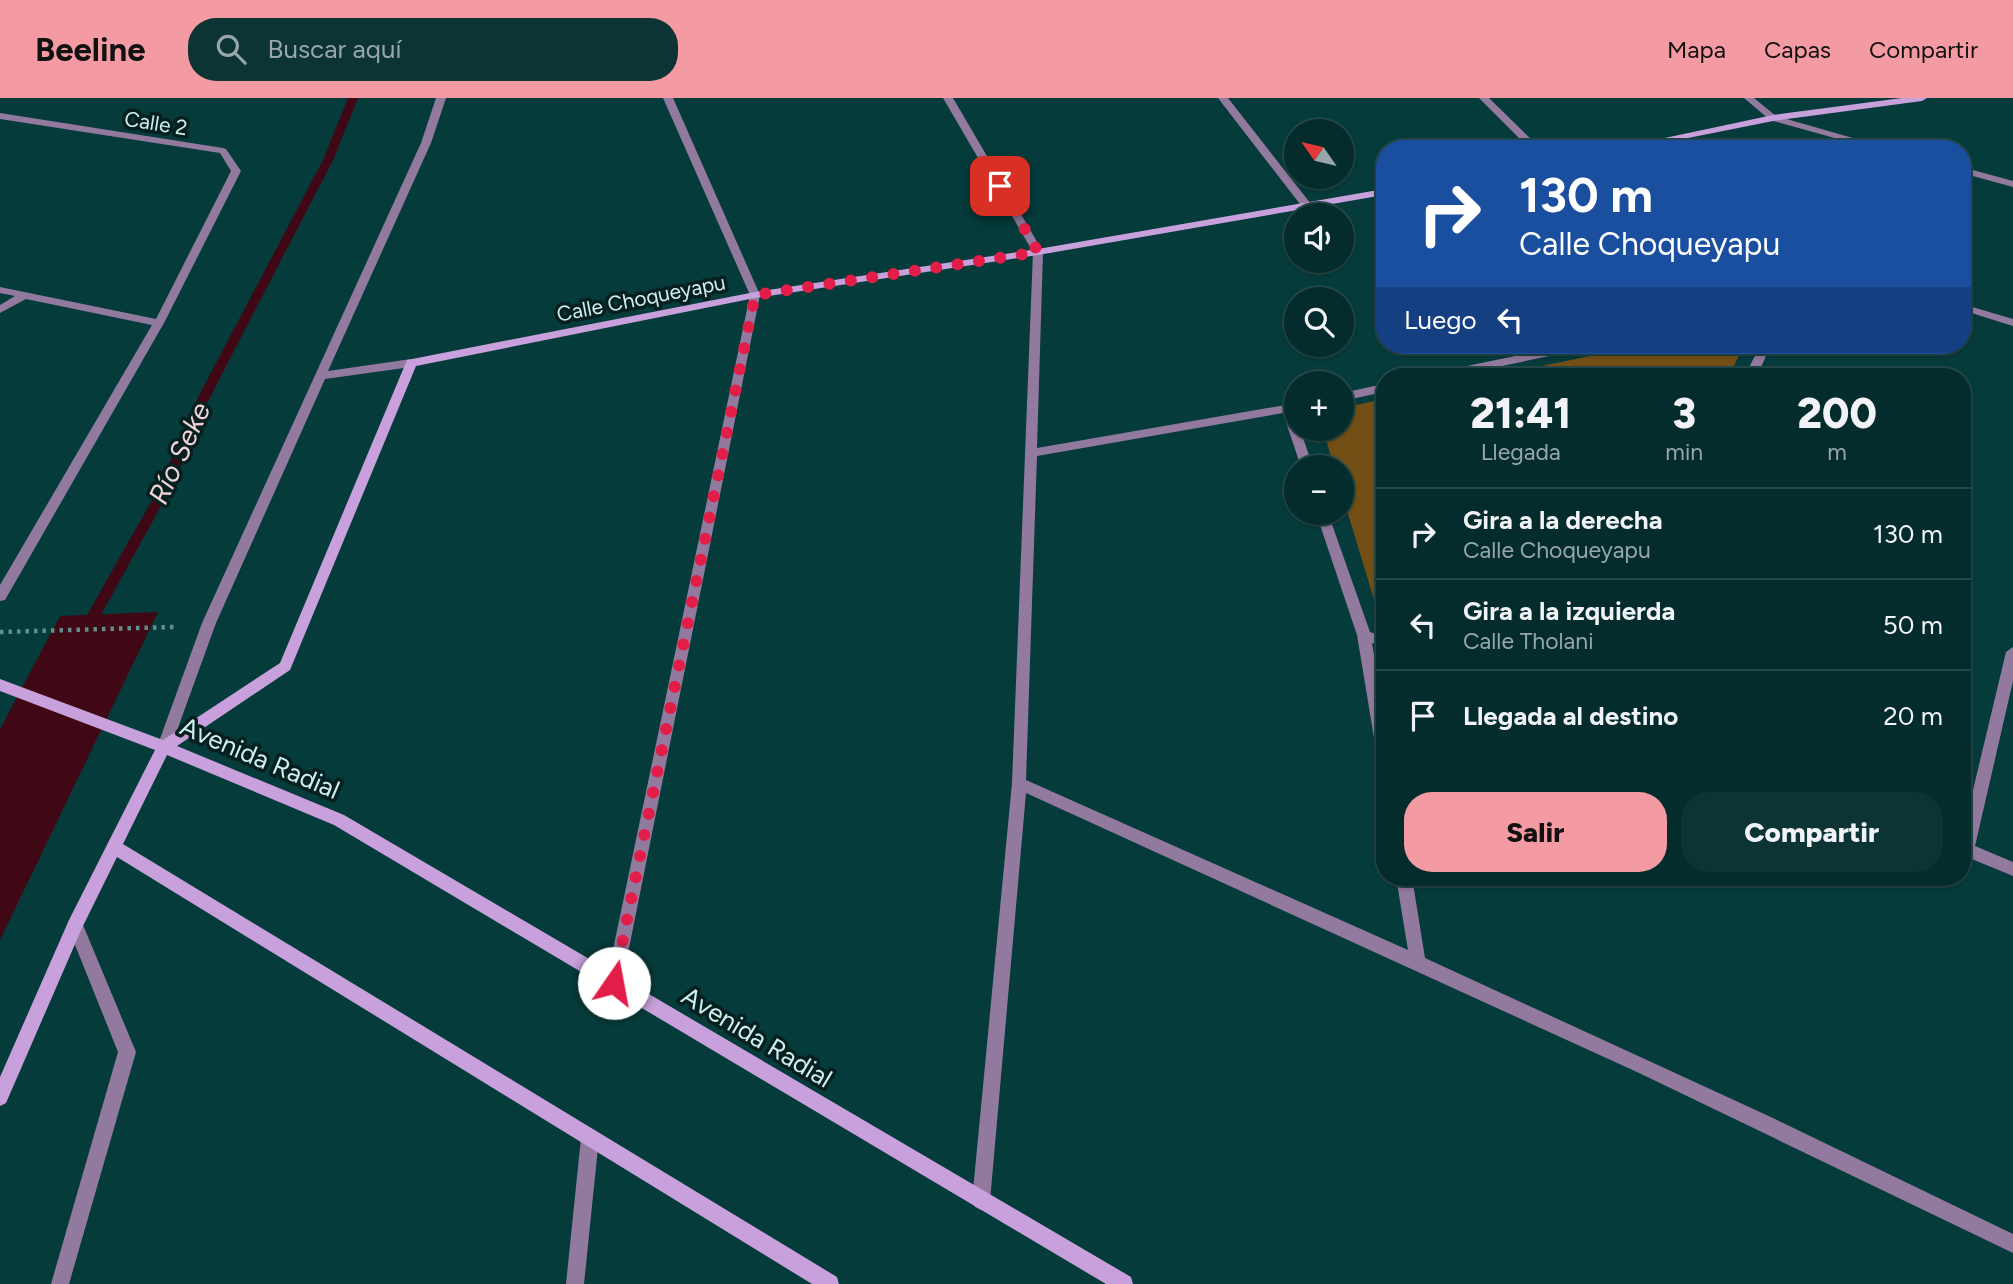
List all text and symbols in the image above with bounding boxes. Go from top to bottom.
search box [188,18,678,81]
text: Beeline [35,30,146,69]
icon: search [212,30,250,68]
text: Buscar aquí [268,33,401,65]
text: Mapa [1667,35,1726,64]
text: Capas [1764,35,1831,64]
text: Compartir [1869,35,1978,64]
street label: Calle 2 [123,106,189,140]
north arrow [1284,119,1354,189]
map controls [1284,119,1354,525]
pin [970,156,1030,216]
text: 130 m [1519,165,1653,224]
icon: arrive [981,167,1019,205]
icon: right [1404,168,1495,259]
button: sound [1284,203,1354,273]
text: Calle Choqueyapu [1519,225,1780,263]
street label: Calle Choqueyapu [554,269,728,327]
button: search [1284,287,1354,357]
icon: left [1491,301,1529,339]
text: Luego [1404,304,1477,336]
button: + [1284,371,1354,441]
text: 21:41 [1470,388,1571,439]
text: 3 [1672,388,1696,439]
text: 200 [1797,388,1877,439]
water label: Río Seke [141,397,217,509]
text: Llegada [1481,438,1561,466]
text: min [1665,438,1703,466]
text: m [1827,438,1847,466]
button: − [1284,455,1354,525]
text: Gira a la derecha [1463,504,1663,536]
icon: right [1404,515,1442,553]
text: 130 m [1873,518,1943,550]
text: Calle Choqueyapu [1463,536,1651,564]
text: Gira a la izquierda [1463,595,1675,627]
icon: left [1404,606,1442,644]
text: 50 m [1883,609,1943,641]
text: Calle Tholani [1463,627,1594,655]
icon: arrive [1404,697,1442,735]
text: Llegada al destino [1463,700,1678,732]
text: 20 m [1883,700,1943,732]
street label: Avenida Radial [176,710,344,806]
button: Salir [1404,792,1667,872]
button: Compartir [1681,792,1943,872]
position arrow [577,946,651,1020]
street label: Avenida Radial [676,980,838,1094]

